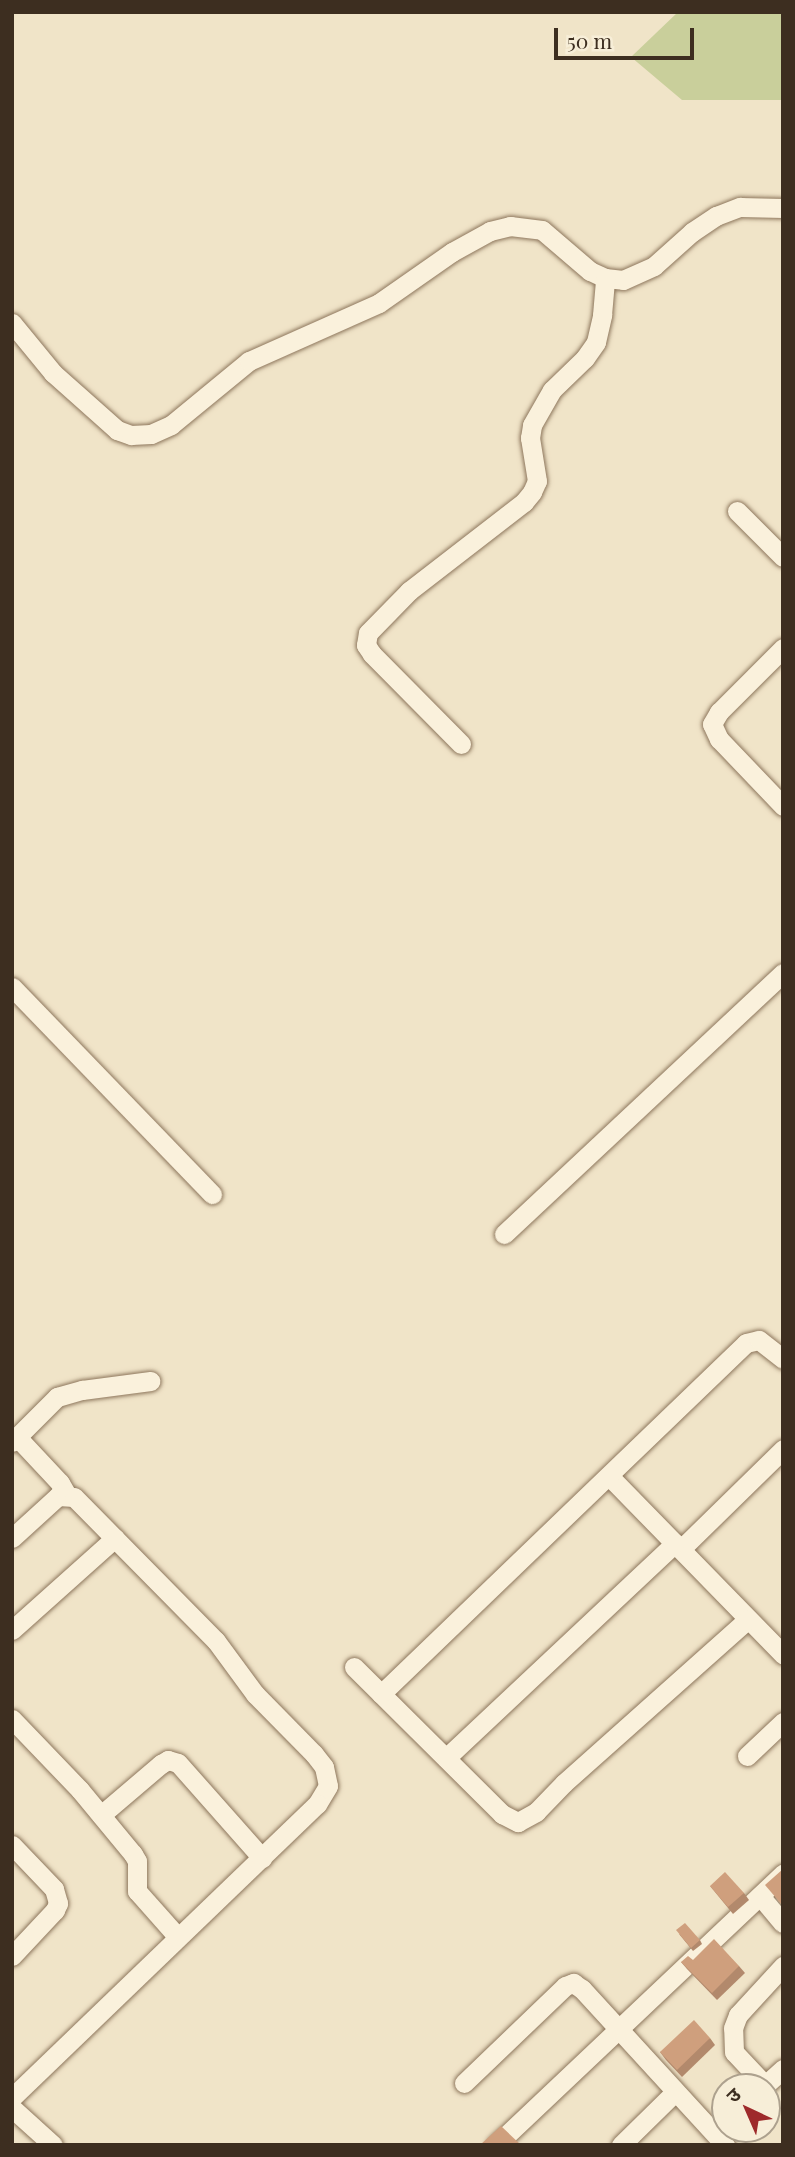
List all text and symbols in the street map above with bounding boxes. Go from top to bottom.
scale bar [557,14,697,58]
text: 50 m [567,26,612,54]
north arrow [711,2073,781,2143]
text: उ [720,2081,746,2108]

